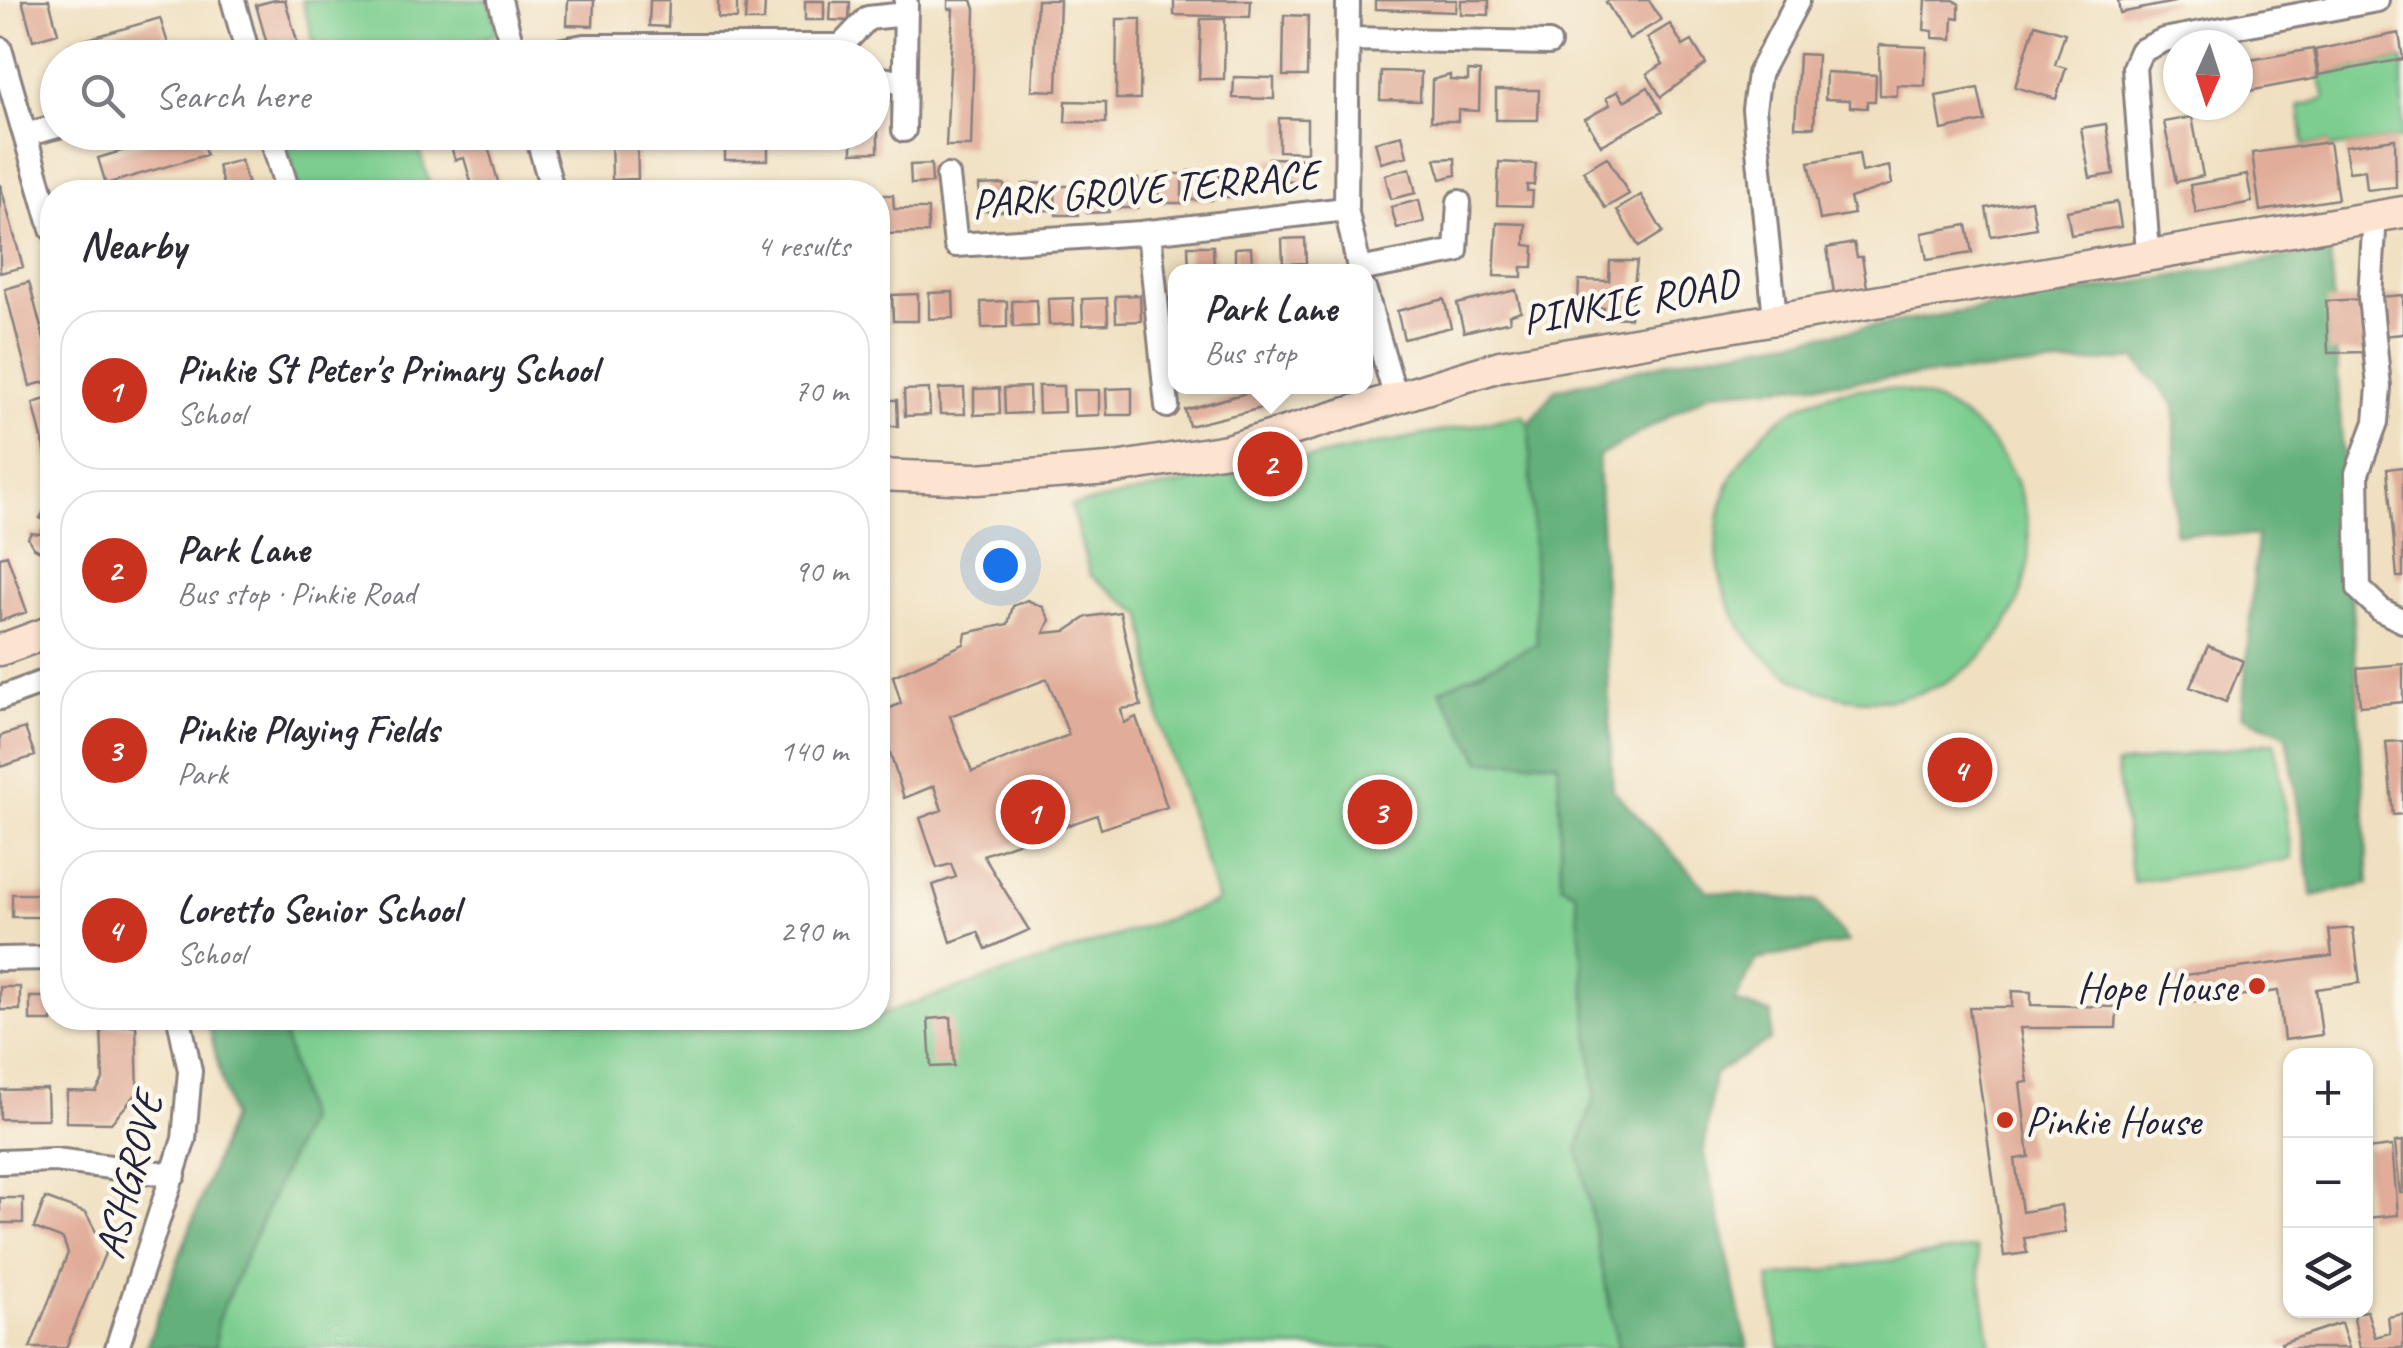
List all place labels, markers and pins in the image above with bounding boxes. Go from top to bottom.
pin: 2 [1238,426,1302,502]
pin: 4 [1928,732,1992,808]
pin: 1 [1000,774,1066,850]
pin: 3 [1348,774,1412,850]
place label: Hope House [2077,961,2239,1014]
marker: Hope House [2246,975,2268,997]
place label: Pinkie House [2025,1095,2203,1148]
marker: Pinkie House [1994,1109,2016,1131]

